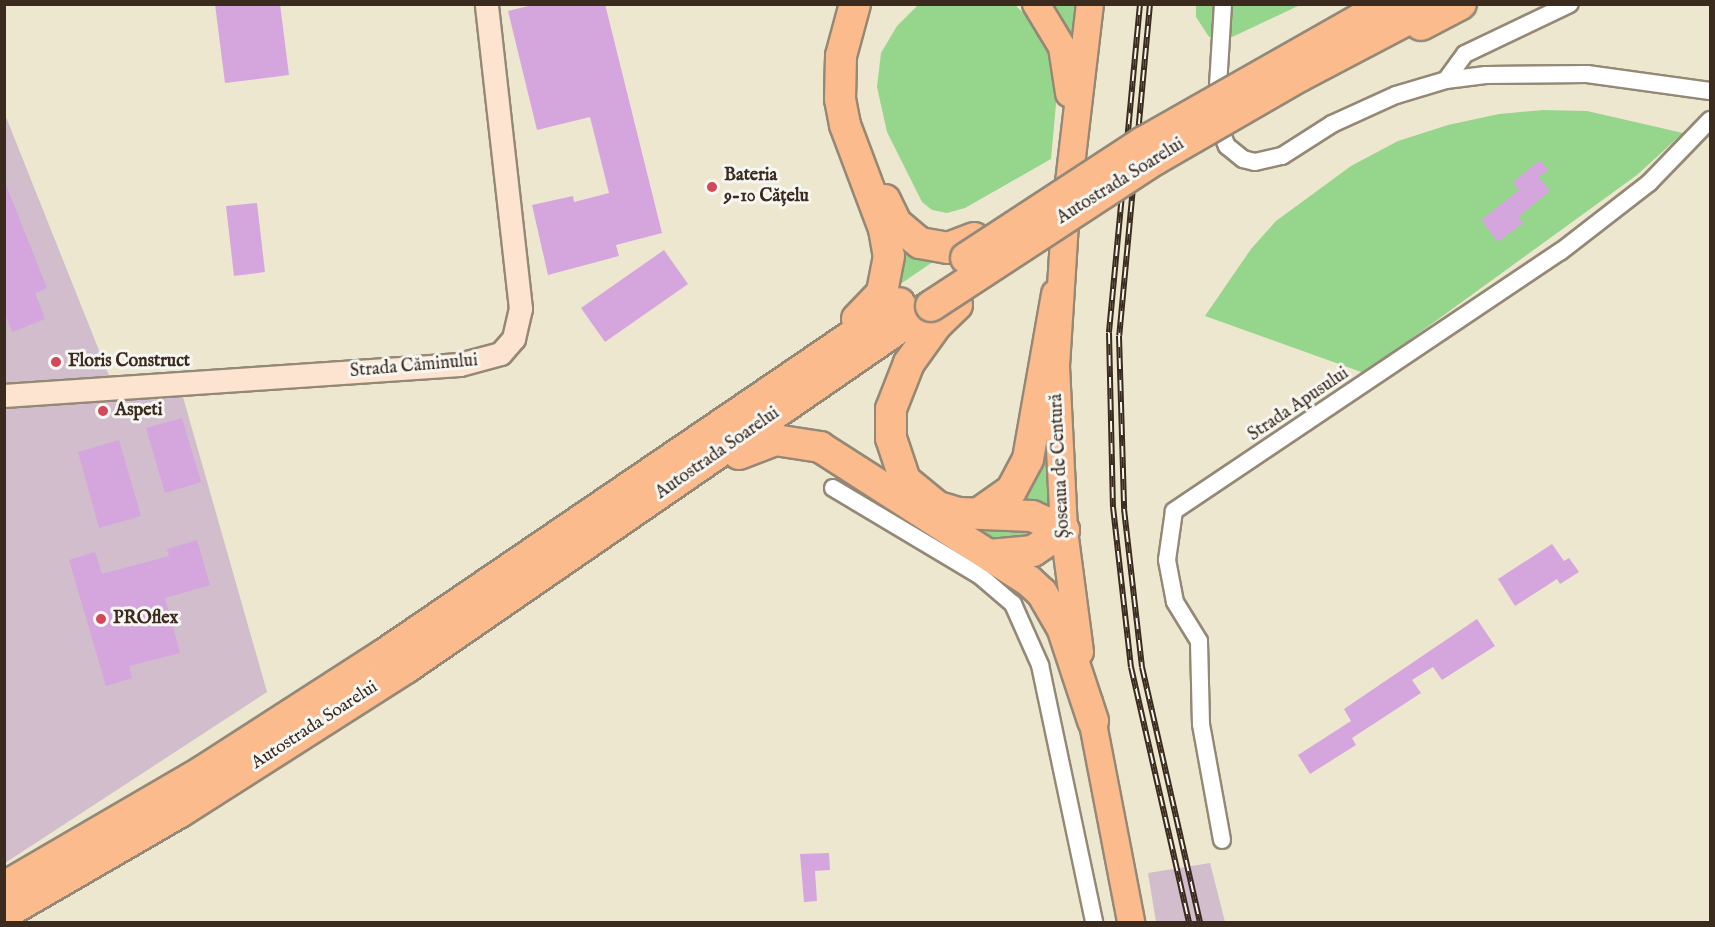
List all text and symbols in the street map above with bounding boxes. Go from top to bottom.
street label: Autostrada Soarelui [1053,134,1189,230]
place label: Bateria 9-10 Cățelu [724,166,809,208]
marker: Bateria 9-10 Cățelu [705,180,719,194]
place label: Floris Construct [68,351,190,373]
street label: Strada Căminului [349,351,479,383]
marker: Floris Construct [49,355,63,369]
street label: Strada Apusului [1244,363,1354,447]
street label: Șoseaua de Centură [1046,393,1076,539]
place label: Aspeti [115,400,163,422]
street label: Autostrada Soarelui [652,403,784,505]
marker: Aspeti [96,404,110,418]
place label: PROflex [113,608,178,630]
marker: PROflex [94,612,108,626]
street label: Autostrada Soarelui [248,677,382,775]

